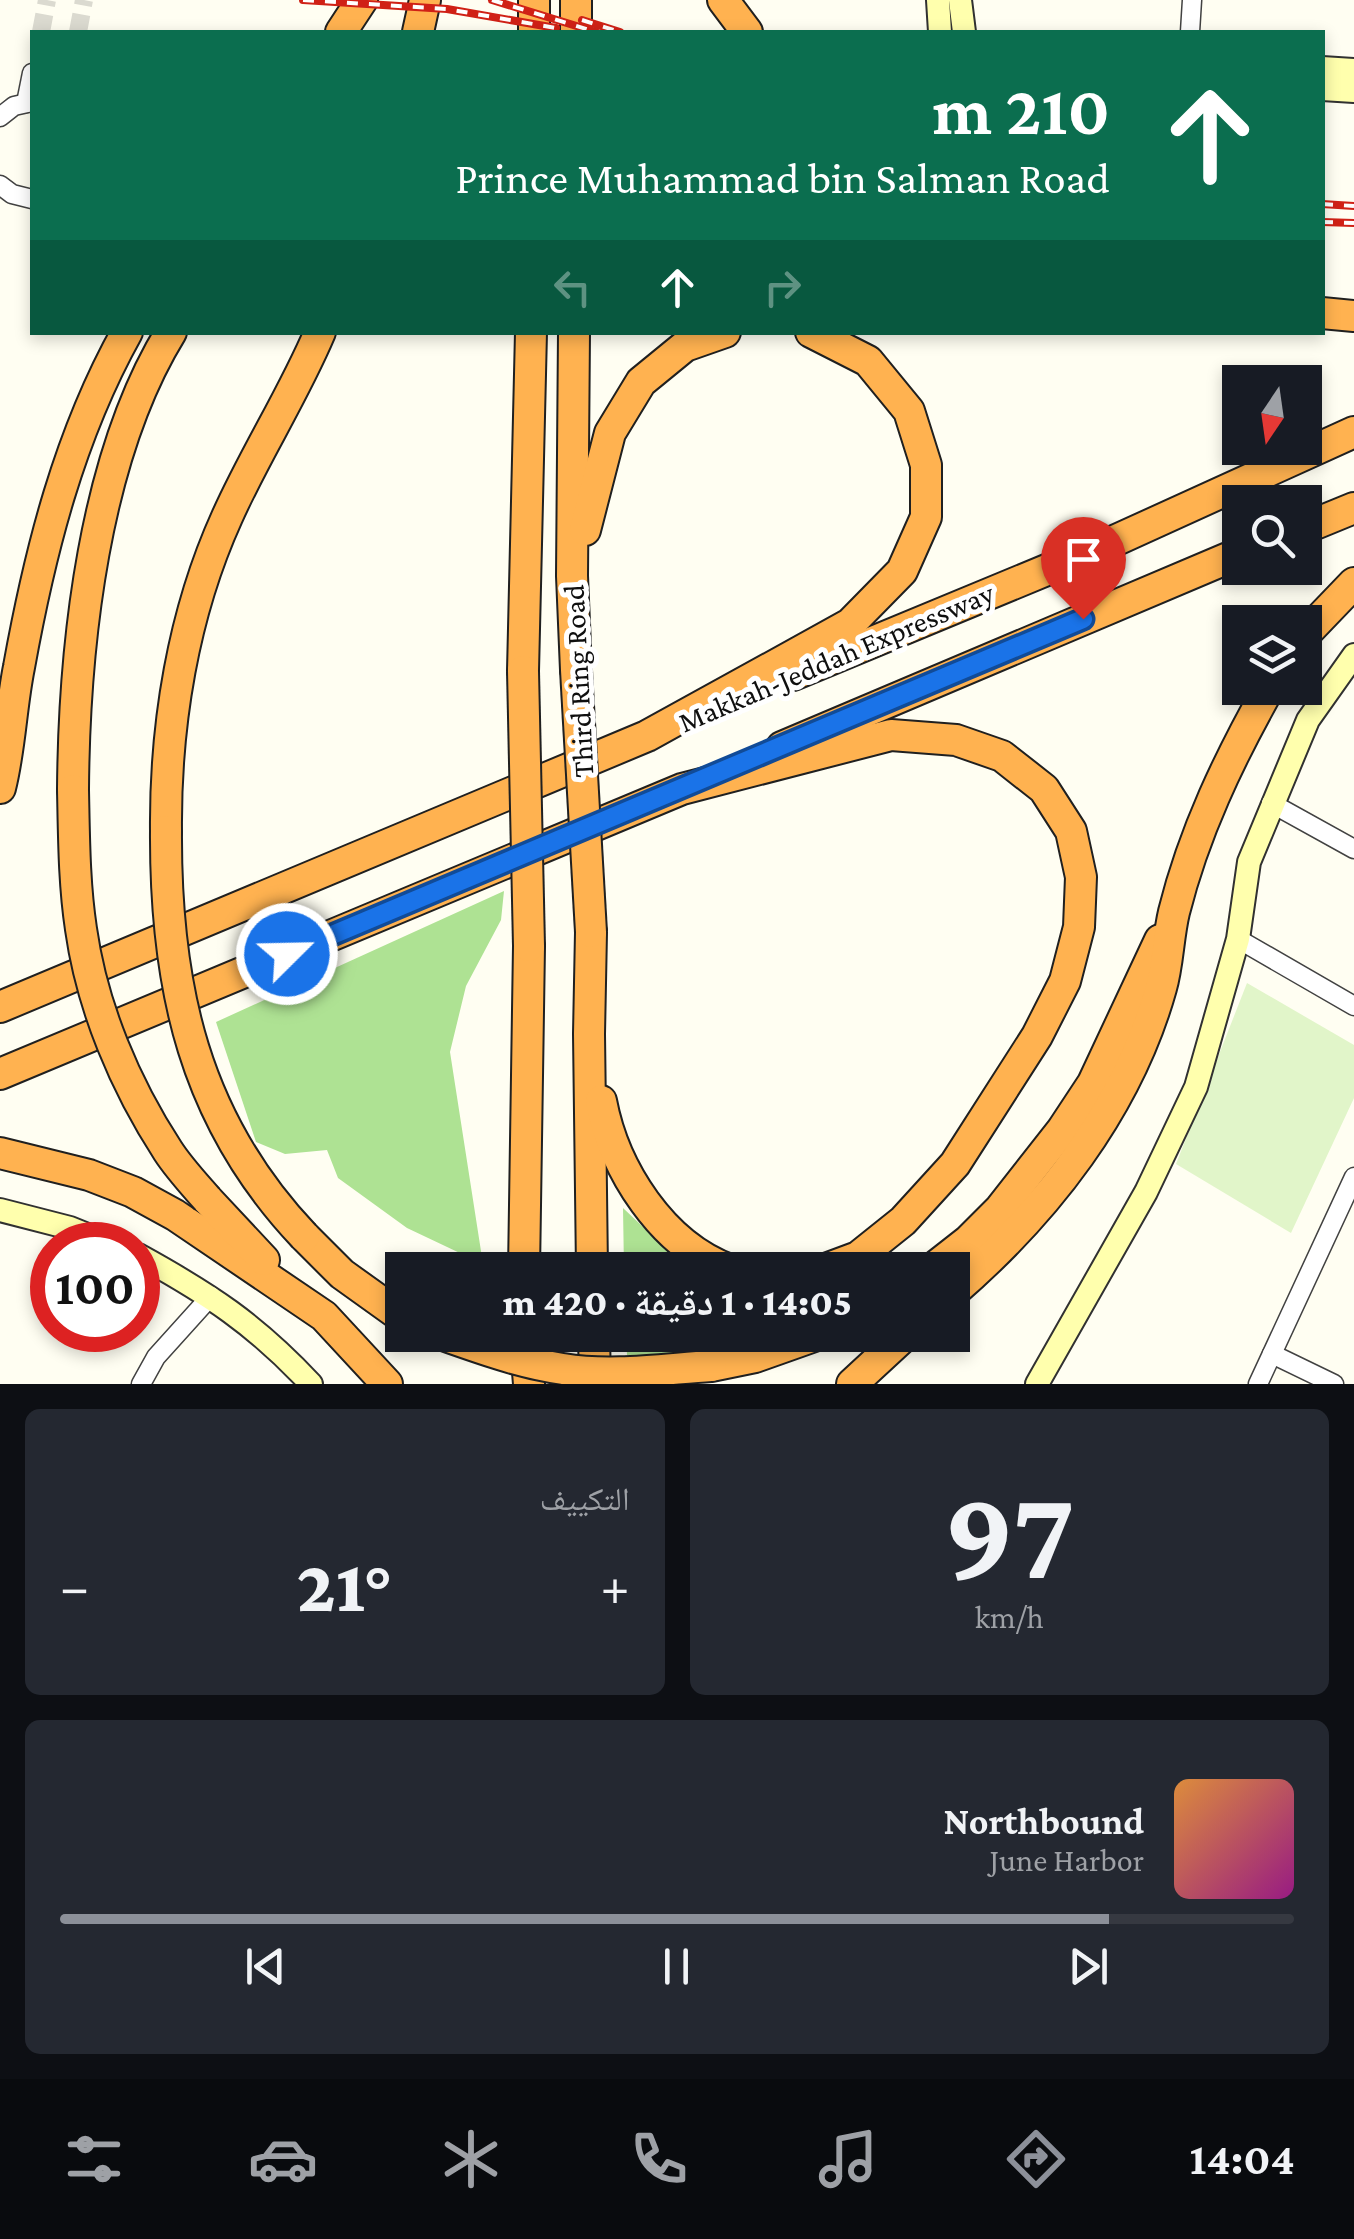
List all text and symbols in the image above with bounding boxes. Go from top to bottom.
icon: ahead [1145,70,1275,200]
text: 210 m [933,71,1110,149]
text: Prince Muhammad bin Salman Road [455,153,1110,203]
icon: left [545,260,600,315]
icon: ahead [650,260,705,315]
icon: right [755,260,810,315]
north arrow [1222,365,1322,465]
map controls [1222,365,1322,705]
button: search [1222,485,1322,585]
pin [1041,517,1126,620]
icon: arrive [1056,532,1111,587]
street label: Makkah-Jeddah Expressway [673,575,999,739]
street label: Third Ring Road [556,583,601,778]
button: layers [1222,605,1322,705]
position arrow [235,902,339,1006]
speed limit sign: 100 [30,1222,160,1352]
text: 14:05 · 1 دقيقة · 420 m [503,1281,852,1323]
text: 97 [944,1461,1075,1606]
text: التكييف [540,1481,630,1517]
text: 21° [296,1544,393,1627]
text: − [60,1556,89,1617]
text: + [600,1556,629,1617]
text: km/h [975,1599,1044,1635]
text: Northbound [943,1800,1144,1842]
text: June Harbor [989,1842,1144,1878]
icon: previous [238,1939,293,1994]
icon: pause [649,1939,704,1994]
icon: next [1061,1939,1116,1994]
icon: filters [59,2124,129,2194]
icon: car [248,2124,318,2194]
icon: climate [436,2124,506,2194]
icon: phone [624,2124,694,2194]
icon: music [813,2124,883,2194]
icon: directions [1001,2124,1071,2194]
text: 14:04 [1190,2134,1295,2184]

